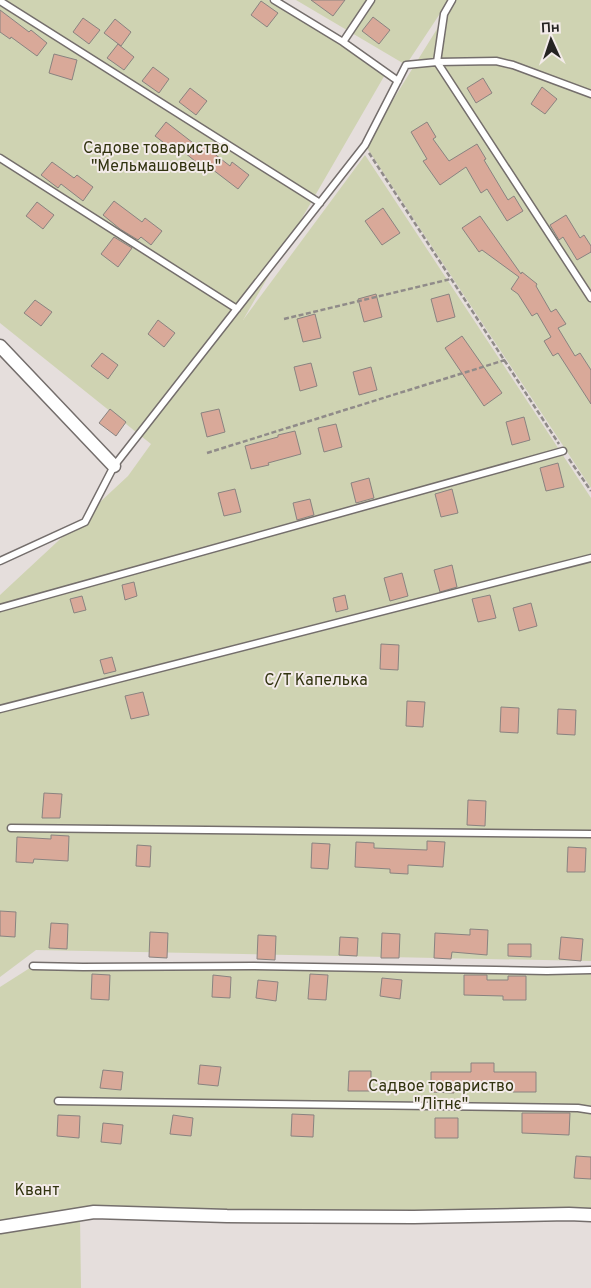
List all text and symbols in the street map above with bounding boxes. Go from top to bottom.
north arrow [526,15,576,65]
text: Пн [541,20,560,37]
park label: Садове товариство "Мельмашовець" [83,139,229,177]
park label: С/Т Капелька [264,671,368,691]
park label: Садвое товариство "Літнє" [368,1077,514,1115]
park label: Квант [15,1181,59,1201]

